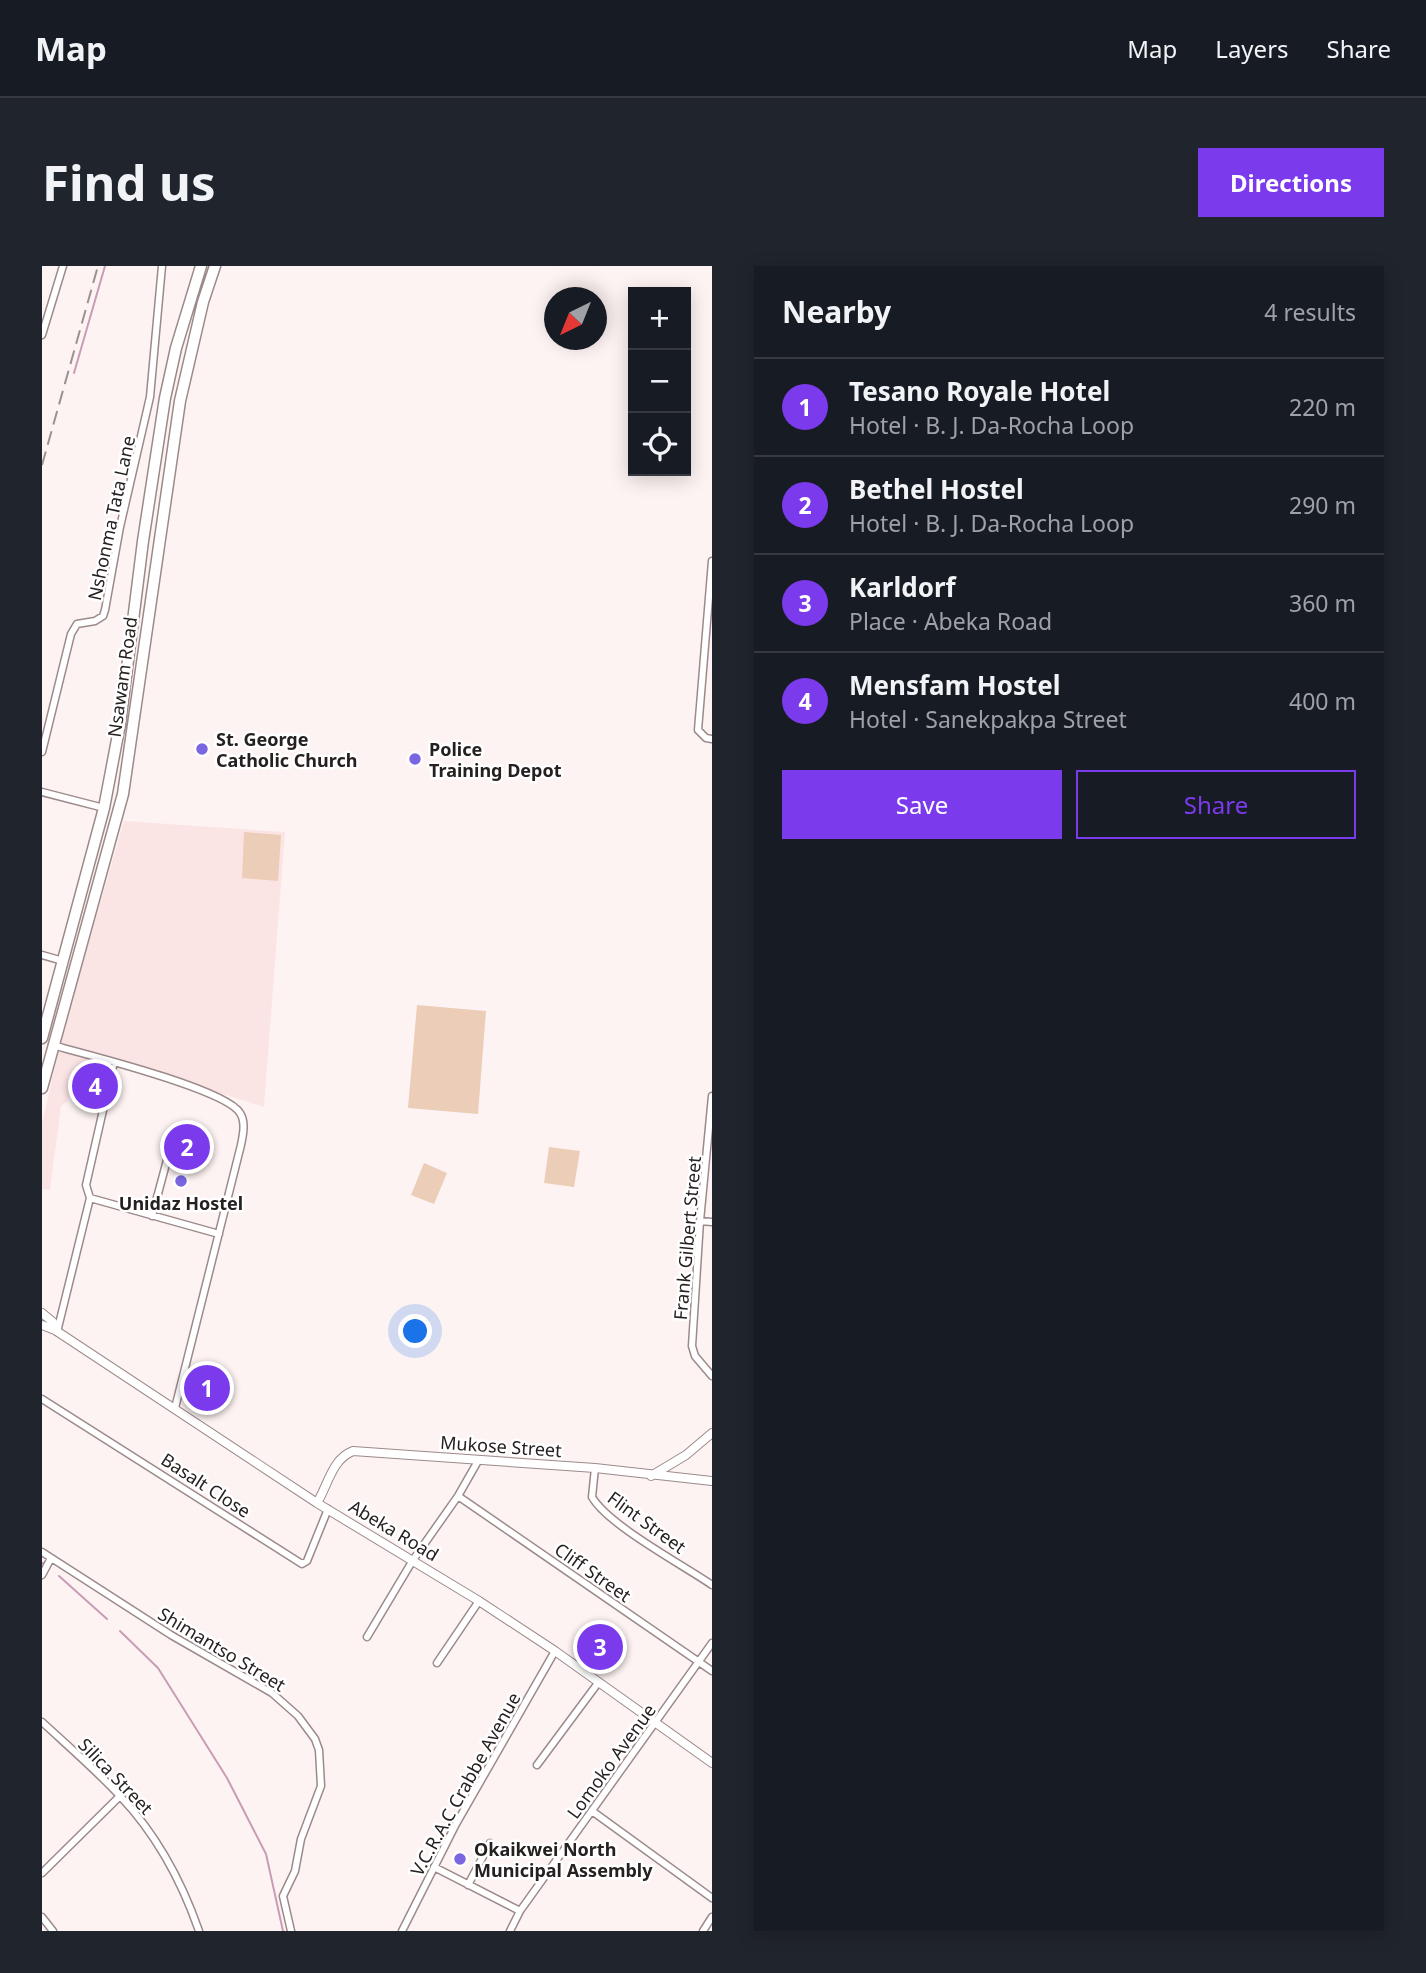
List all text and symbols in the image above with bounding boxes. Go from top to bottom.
text: Map [35,26,107,71]
text: Map [1127,32,1177,65]
text: Layers [1215,32,1289,65]
text: Share [1327,32,1391,65]
button: Directions [1198,148,1384,217]
text: Find us [42,149,216,215]
north arrow [544,287,607,350]
map controls [628,287,691,476]
button: + [628,287,691,350]
text: Nearby [782,291,891,332]
text: 4 results [1264,296,1356,328]
button: − [628,350,691,413]
text: Tesano Royale Hotel [849,373,1110,409]
text: 1 [798,391,812,423]
text: 220 m [1289,391,1356,423]
text: Hotel · B. J. Da-Rocha Loop [849,409,1134,441]
button: locate [628,413,691,476]
street label: Nshonma Tata Lane [82,433,140,603]
text: Bethel Hostel [849,471,1024,507]
text: 2 [798,489,812,521]
text: 290 m [1289,489,1356,521]
text: Hotel · B. J. Da-Rocha Loop [849,507,1134,539]
text: Karldorf [849,569,956,605]
text: 3 [798,587,812,619]
text: 360 m [1289,587,1356,619]
text: Place · Abeka Road [849,605,1052,637]
street label: Nsawam Road [102,615,142,739]
text: Mensfam Hostel [849,667,1060,703]
text: 4 [798,685,812,717]
text: 400 m [1289,685,1356,717]
text: Hotel · Sanekpakpa Street [849,703,1127,735]
place label: St. George Catholic Church [216,727,357,772]
place label: Police Training Depot [429,737,562,782]
marker: St. George Catholic Church [194,741,210,757]
marker: Police Training Depot [407,751,423,767]
button: Save [782,770,1062,839]
button: Share [1076,770,1356,839]
pin: 4 [72,1060,118,1112]
pin: 2 [164,1121,210,1173]
street label: Frank Gilbert Street [668,1155,706,1321]
marker: Unidaz Hostel [173,1173,189,1189]
place label: Unidaz Hostel [119,1191,243,1215]
your location [398,1314,432,1348]
pin: 1 [184,1362,230,1414]
street label: Mukose Street [439,1430,563,1462]
street label: Basalt Close [157,1447,255,1523]
street label: Flint Street [603,1485,691,1559]
street label: Abeka Road [345,1494,443,1566]
street label: Cliff Street [550,1537,636,1607]
street label: Shimantso Street [154,1601,291,1697]
pin: 3 [577,1621,623,1673]
street label: V.C.R.A.C Crabbe Avenue [405,1688,525,1880]
street label: Lomoko Avenue [561,1699,661,1823]
street label: Silica Street [74,1733,159,1820]
place label: Okaikwei North Municipal Assembly [474,1837,653,1882]
marker: Okaikwei North Municipal Assembly [452,1851,468,1867]

